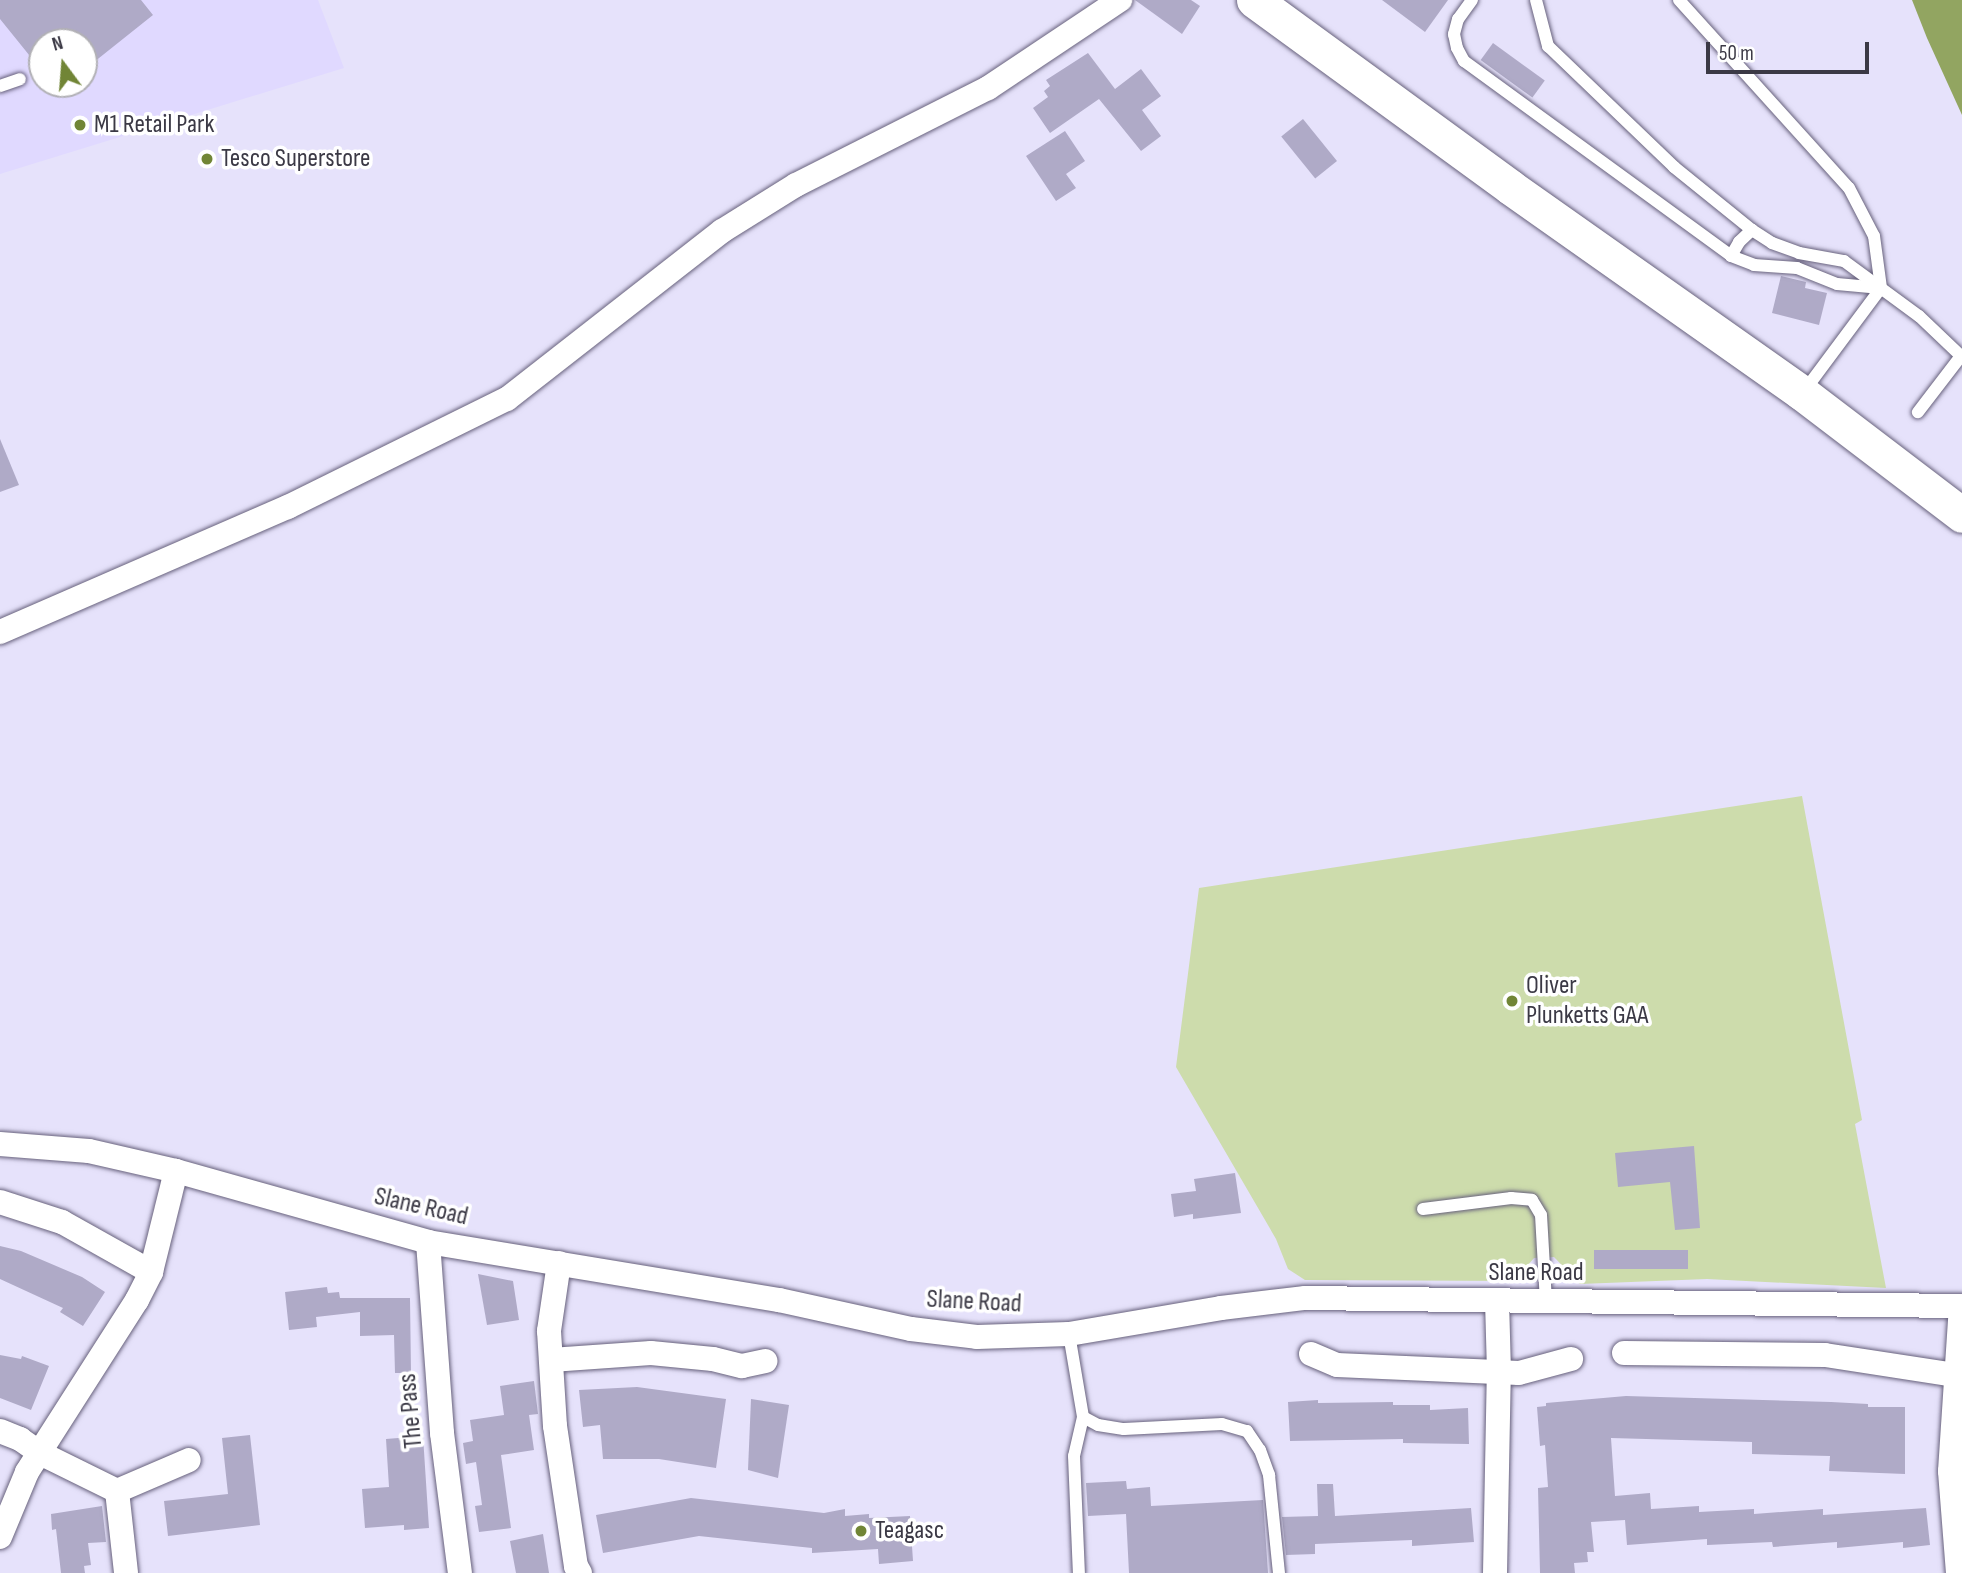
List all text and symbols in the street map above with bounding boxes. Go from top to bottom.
north arrow [28,28,98,98]
scale bar [1710,28,1873,72]
text: N [50,32,66,57]
text: 50 m [1719,41,1754,66]
place label: M1 Retail Park [94,109,214,141]
marker: M1 Retail Park [72,117,88,133]
place label: Tesco Superstore [221,143,370,175]
marker: Tesco Superstore [199,151,215,167]
place label: Oliver Plunketts GAA [1526,970,1648,1032]
marker: Oliver Plunketts GAA [1504,993,1520,1009]
street label: Slane Road [371,1181,471,1233]
street label: Slane Road [1488,1257,1584,1289]
street label: Slane Road [926,1284,1022,1320]
street label: The Pass [392,1372,430,1450]
place label: Teagasc [875,1515,944,1547]
marker: Teagasc [853,1523,869,1539]

